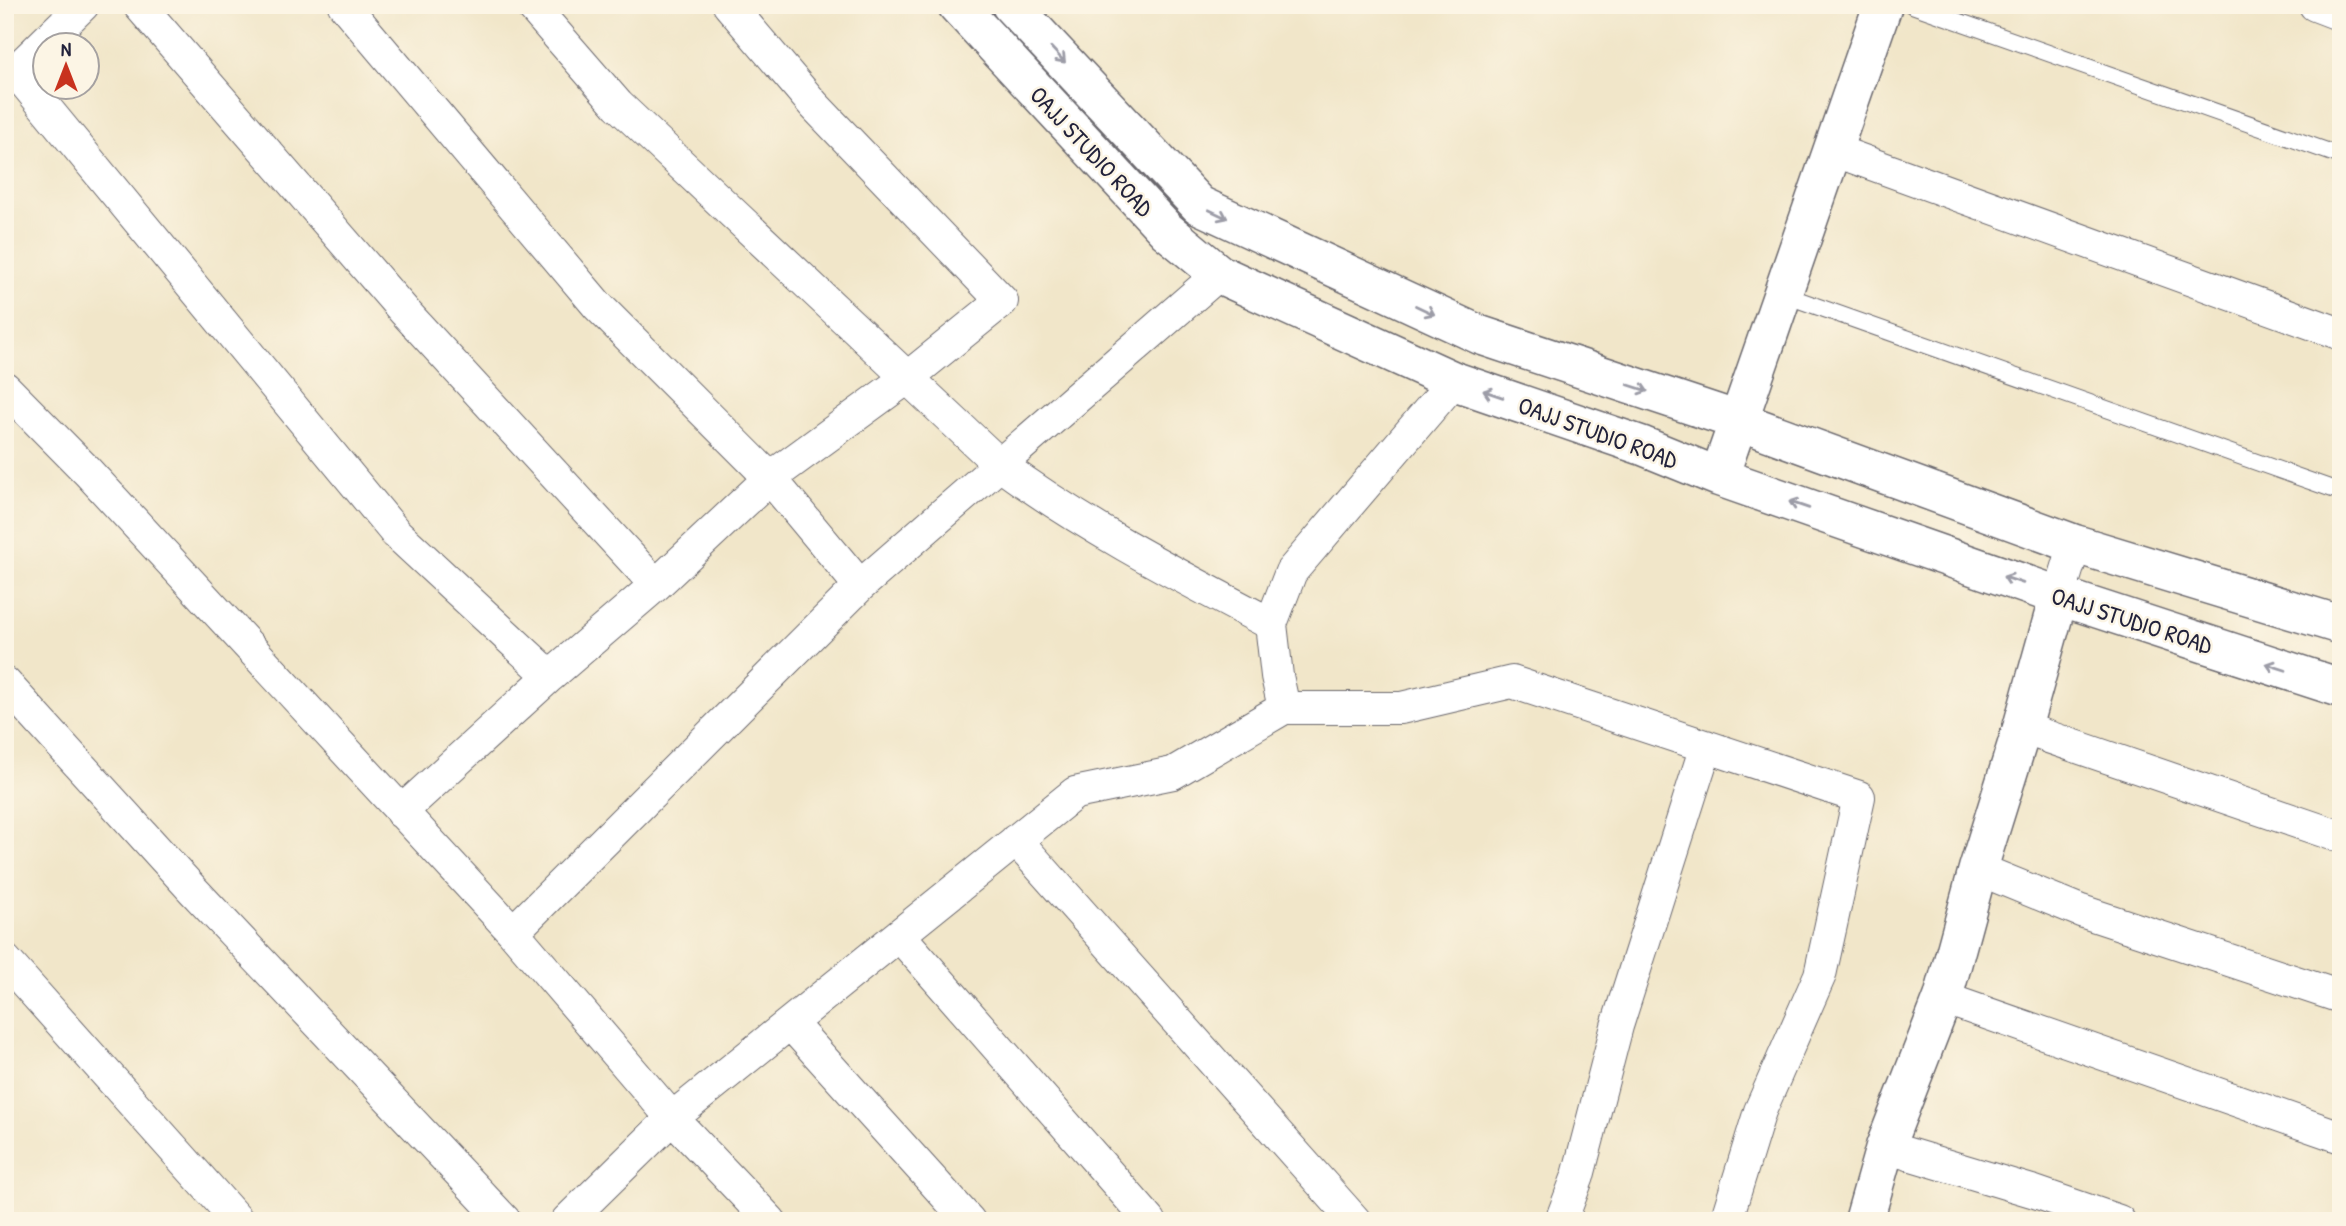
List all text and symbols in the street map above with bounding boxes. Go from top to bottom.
north arrow [32,32,102,102]
text: N [61,36,71,62]
one-way arrow [1049,46,1066,63]
street label: OAJJ STUDIO ROAD [1023,79,1161,223]
one-way arrow [1207,208,1228,221]
one-way arrow [1414,303,1435,317]
one-way arrow [1627,382,1649,395]
one-way arrow [1482,387,1504,399]
street label: OAJJ STUDIO ROAD [1514,388,1683,476]
one-way arrow [1788,498,1810,510]
one-way arrow [2003,573,2025,585]
street label: OAJJ STUDIO ROAD [2048,579,2217,661]
one-way arrow [2265,660,2287,672]

